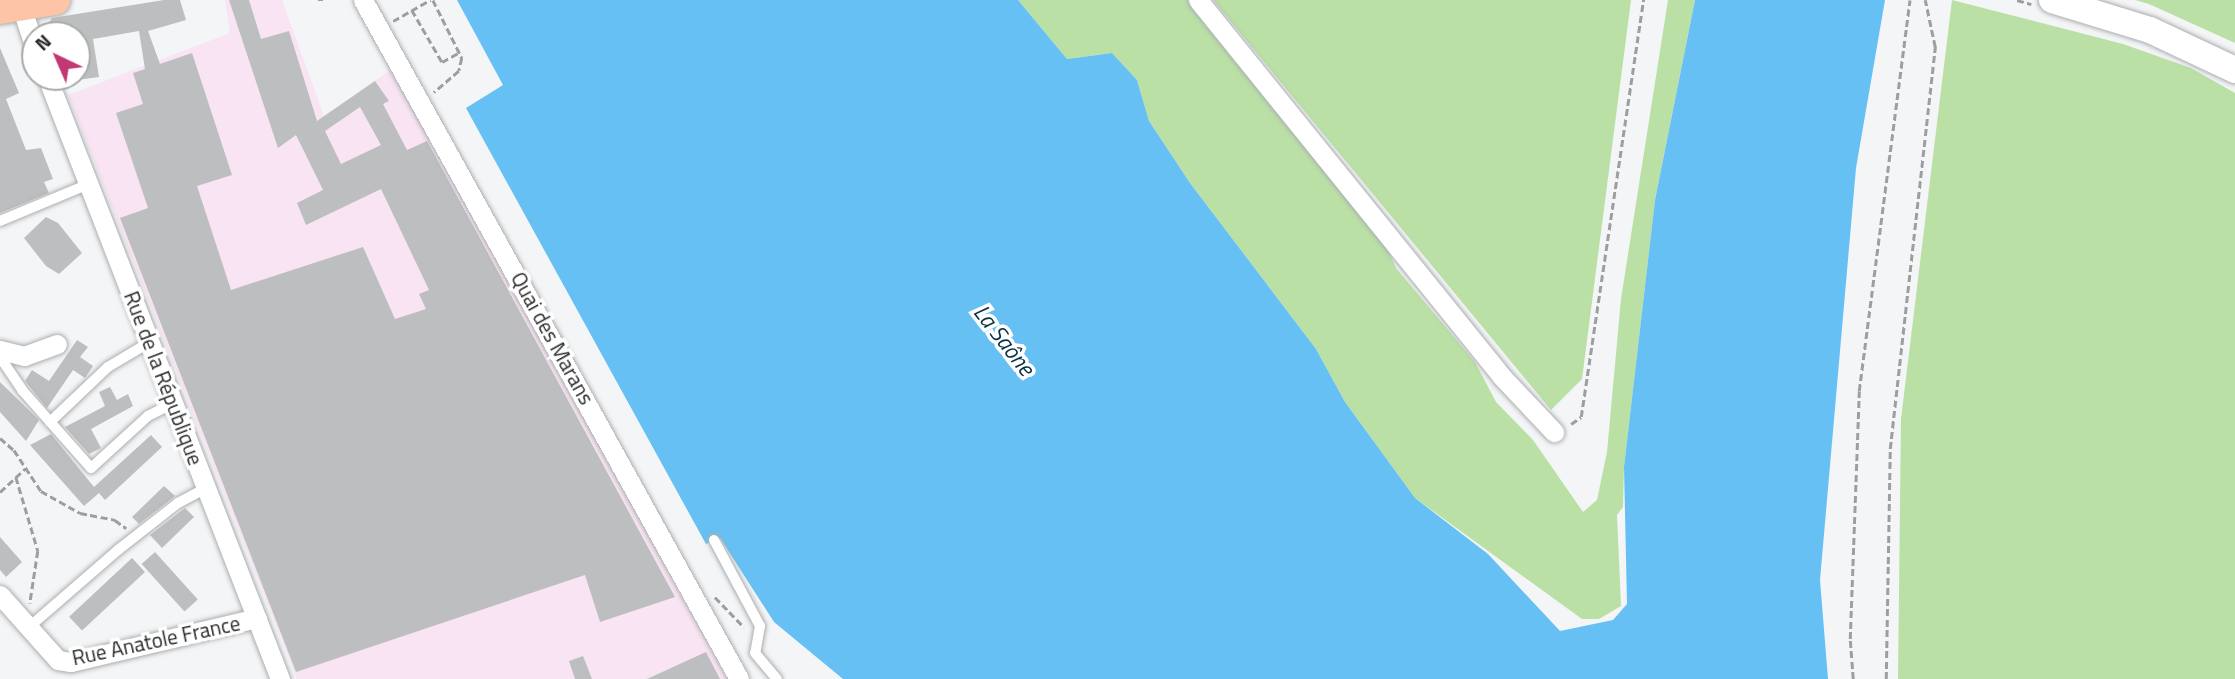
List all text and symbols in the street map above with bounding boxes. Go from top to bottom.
north arrow [21,21,91,91]
text: N [28,27,57,57]
street label: Quai des Marans [506,267,600,409]
street label: Rue de la République [119,287,209,469]
water label: La Saône [968,299,1040,381]
street label: Rue Anatole France [70,610,242,670]

